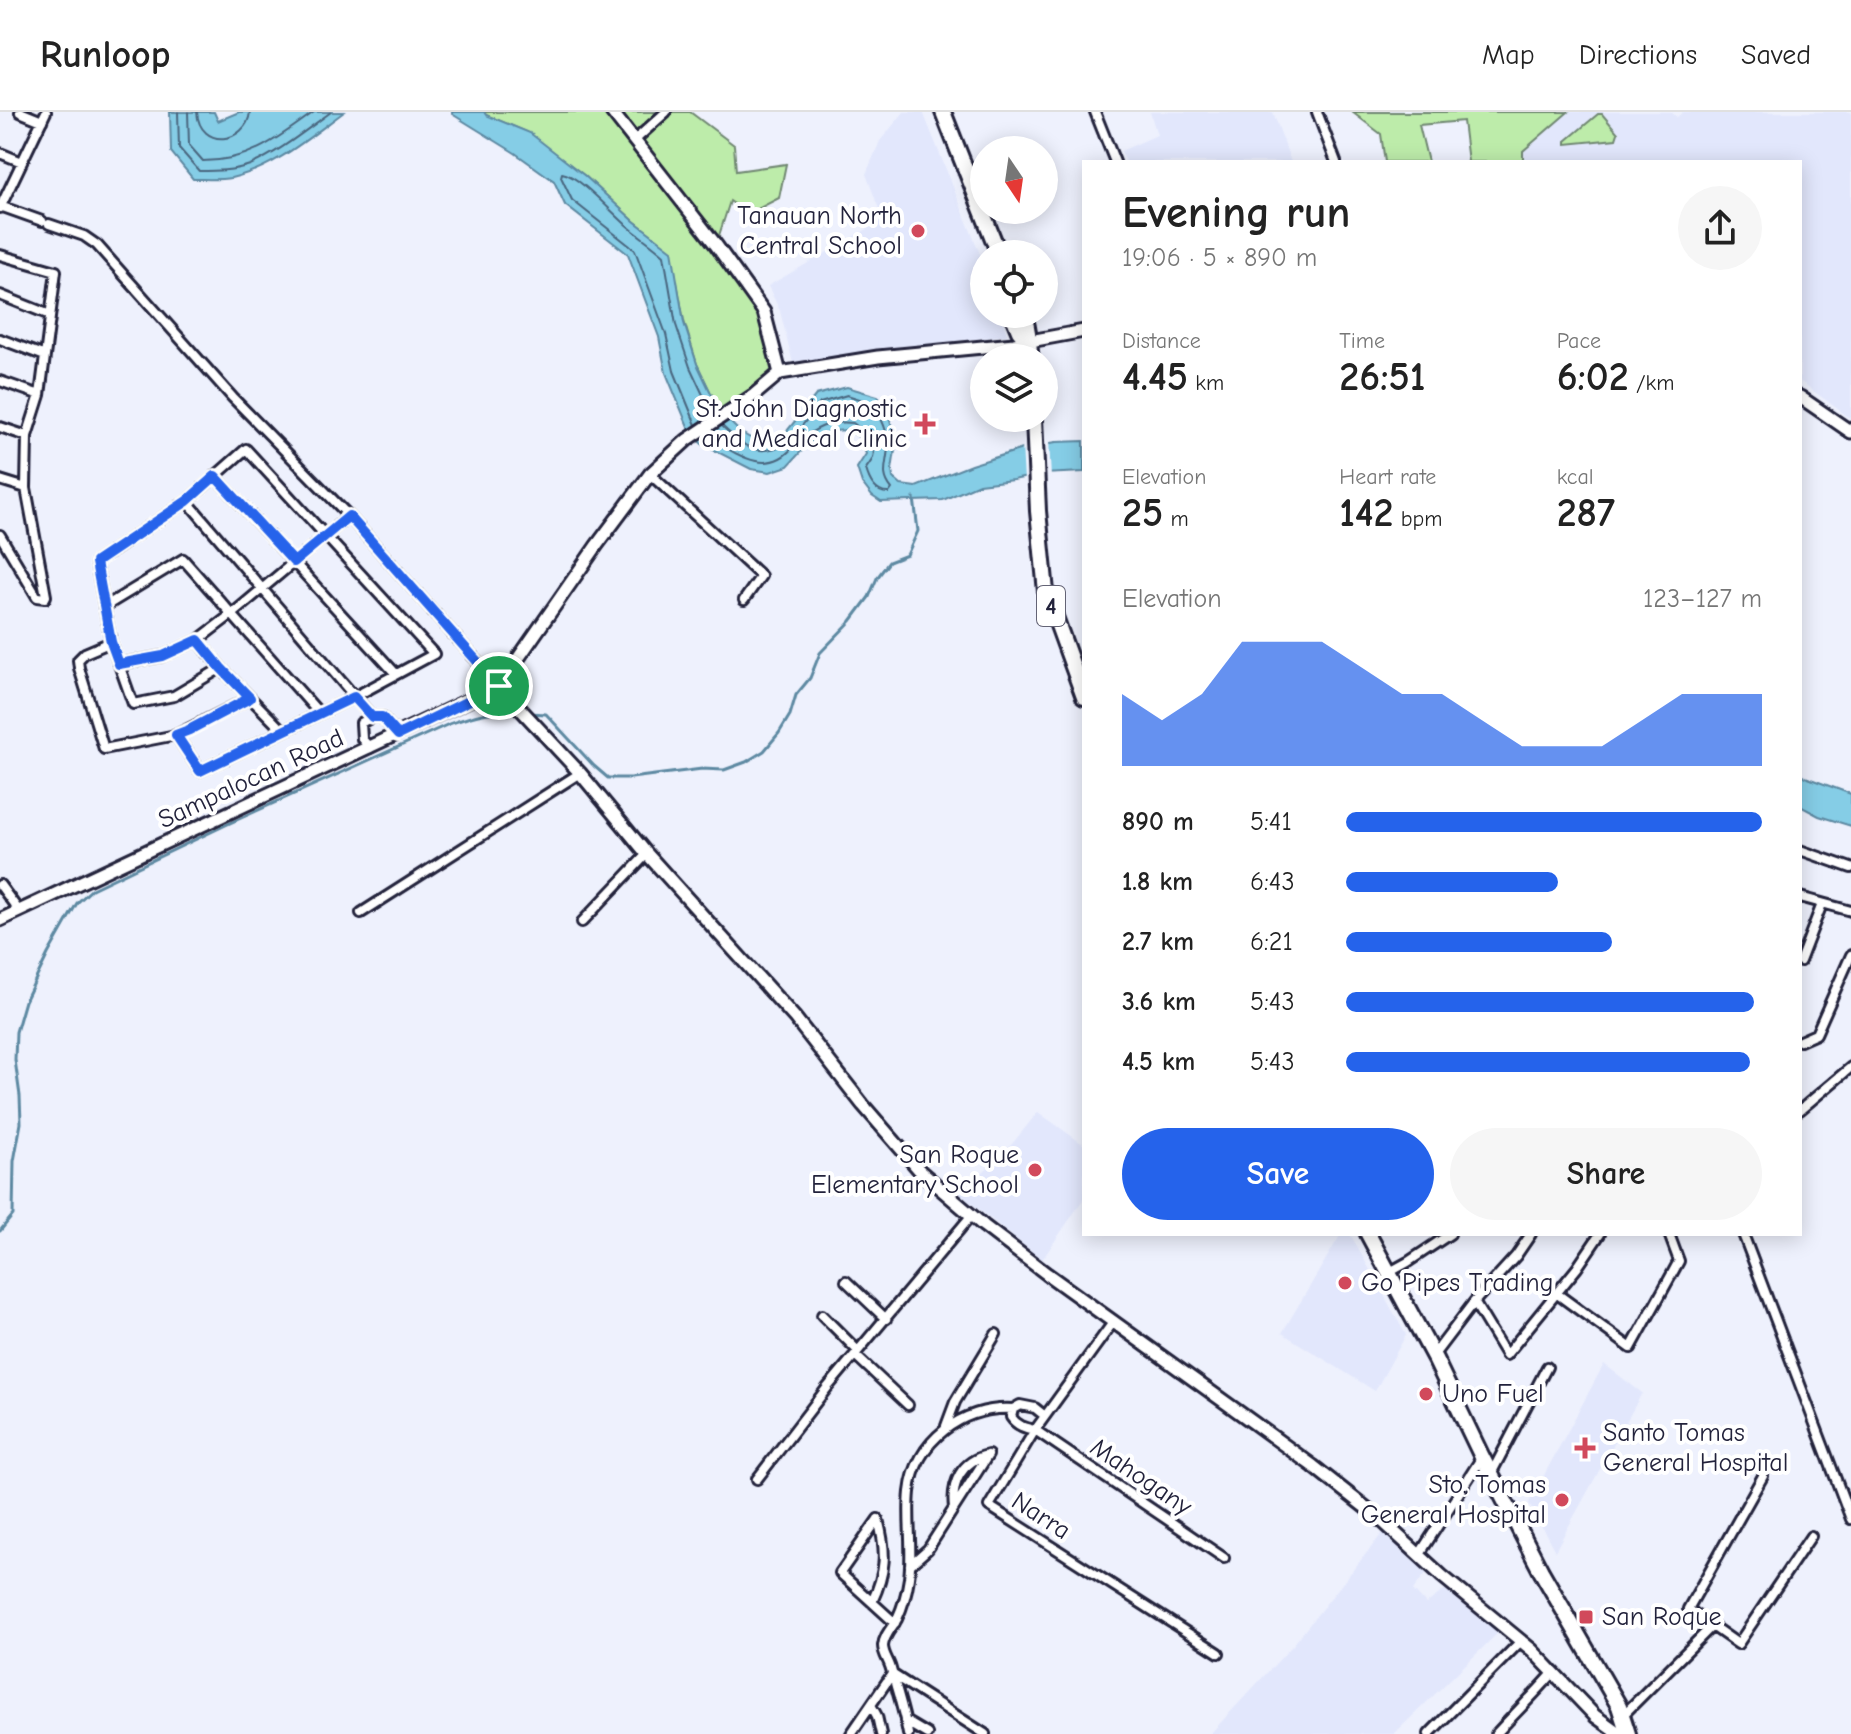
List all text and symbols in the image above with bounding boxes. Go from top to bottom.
text: Runloop [40,33,171,77]
text: Map [1482,39,1535,71]
text: Directions [1579,39,1697,71]
text: Saved [1741,39,1811,71]
north arrow [970,136,1058,224]
map controls [970,136,1058,432]
button: share [1678,186,1762,270]
text: Evening run [1122,187,1350,238]
place label: Tanauan North Central School [737,201,902,261]
marker: Tanauan North Central School [909,222,927,240]
button: locate [970,240,1058,328]
text: 19:06 · 5 × 890 m [1122,243,1317,273]
text: Distance [1122,328,1201,354]
text: Time [1339,328,1385,354]
text: Pace [1557,328,1601,354]
button: layers [970,344,1058,432]
text: 4.45 [1122,354,1188,400]
text: 26:51 [1339,354,1425,400]
text: 6:02 [1557,354,1629,400]
text: km [1188,370,1224,396]
text: /km [1629,370,1674,396]
place label: St. John Diagnostic and Medical Clinic [696,394,907,454]
marker: St. John Diagnostic and Medical Clinic [914,413,936,435]
text: Elevation [1122,464,1206,490]
text: Heart rate [1339,464,1436,490]
text: kcal [1557,464,1594,490]
text: 25 [1122,490,1163,536]
text: 142 [1339,490,1393,536]
text: 287 [1557,490,1615,536]
text: m [1163,506,1189,532]
text: bpm [1393,506,1442,532]
text: Elevation [1122,584,1222,614]
text: 123–127 m [1643,584,1762,614]
road number: 4 [1037,586,1065,626]
pin [465,652,533,720]
icon: arrive [477,664,521,708]
street label: Sampalocan Road [154,723,348,835]
text: 890 m [1122,807,1194,837]
text: 5:41 [1250,807,1292,837]
text: 1.8 km [1122,867,1193,897]
text: 6:43 [1250,867,1295,897]
text: 2.7 km [1122,927,1194,957]
text: 6:21 [1250,927,1293,957]
text: 3.6 km [1122,987,1196,1017]
text: 5:43 [1250,987,1295,1017]
text: 4.5 km [1122,1047,1195,1077]
text: 5:43 [1250,1047,1295,1077]
button: Save [1122,1128,1434,1220]
button: Share [1450,1128,1762,1220]
place label: San Roque Elementary School [811,1140,1019,1200]
marker: San Roque Elementary School [1026,1161,1044,1179]
place label: Go Pipes Trading [1361,1268,1554,1298]
marker: Go Pipes Trading [1336,1274,1354,1292]
place label: Uno Fuel [1442,1379,1544,1409]
marker: Uno Fuel [1417,1385,1435,1403]
place label: Santo Tomas General Hospital [1603,1418,1788,1478]
street label: Mahogany [1084,1432,1198,1522]
marker: Santo Tomas General Hospital [1574,1437,1596,1459]
place label: Sto. Tomas General Hospital [1361,1470,1546,1530]
street label: Narra [1006,1486,1076,1546]
marker: Sto. Tomas General Hospital [1553,1491,1571,1509]
place label: San Roque [1602,1602,1722,1632]
marker: San Roque [1577,1608,1595,1626]

